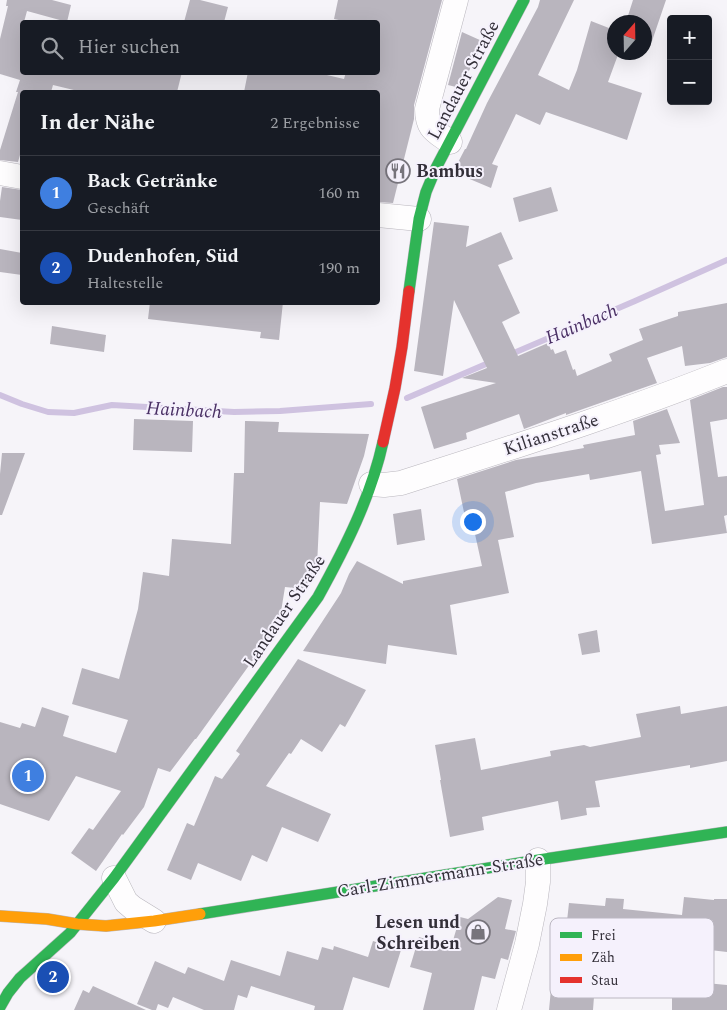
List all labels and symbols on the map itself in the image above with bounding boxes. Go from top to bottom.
north arrow [607,15,652,60]
street label: Landauer Straße [421,16,506,145]
restaurant icon: Bambus [385,158,411,184]
place label: Bambus [416,158,483,185]
water label: Hainbach [541,296,622,353]
water label: Hainbach [145,394,223,427]
street label: Kilianstraße [500,406,602,463]
your location [460,509,486,535]
street label: Landauer Straße [236,549,333,674]
pin: 1 [12,757,44,795]
street label: Carl-Zimmermann-Straße [335,846,545,905]
place label: Lesen und Schreiben [375,909,461,957]
legend [550,918,714,998]
shop icon: Lesen und Schreiben [465,919,491,945]
text: Frei [591,925,616,946]
text: Zäh [591,947,615,968]
pin: 2 [37,958,69,996]
text: Stau [591,970,618,991]

